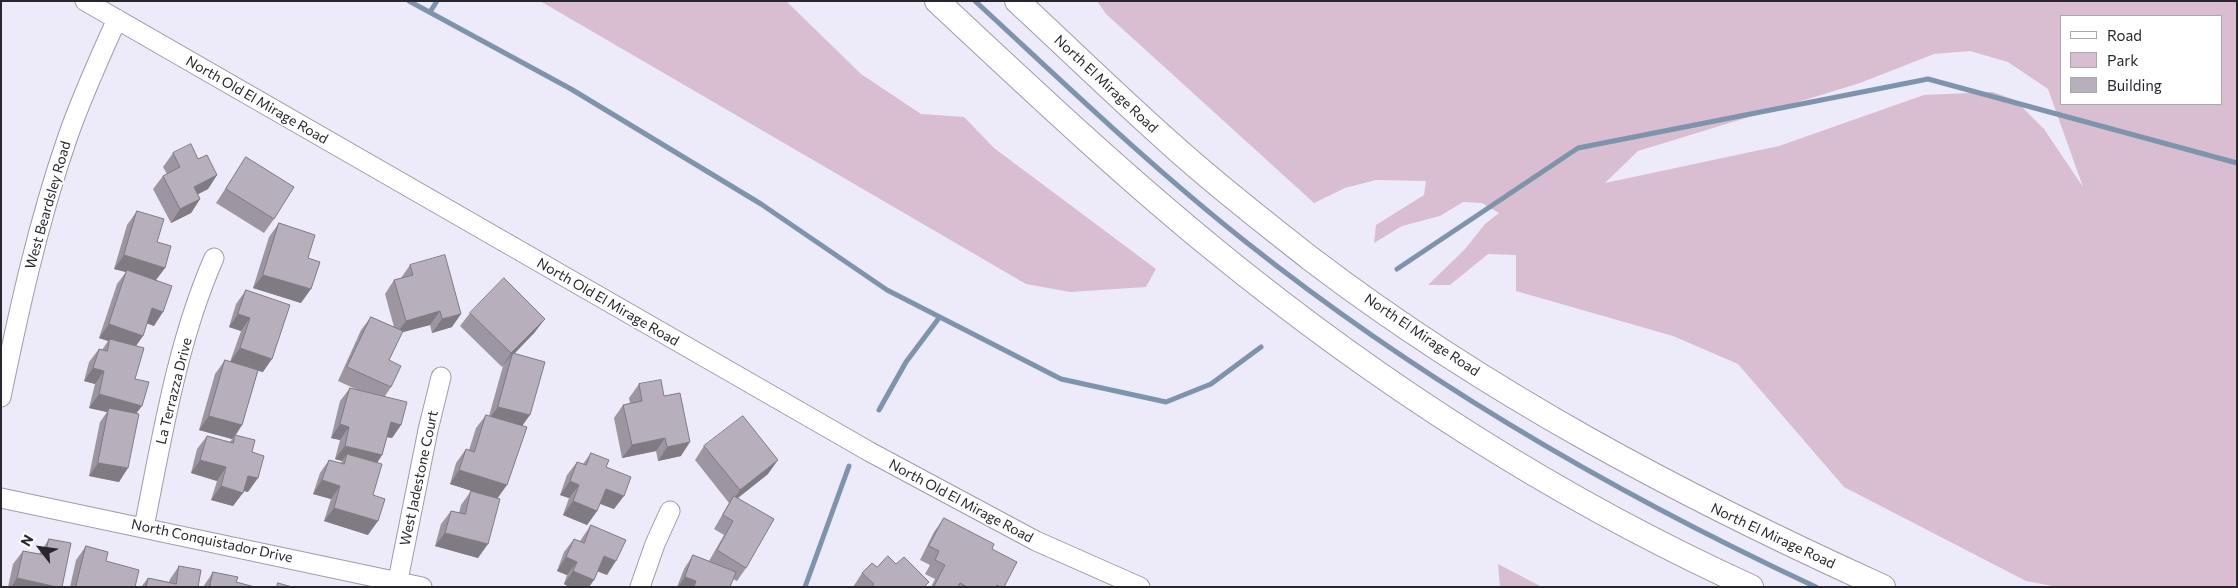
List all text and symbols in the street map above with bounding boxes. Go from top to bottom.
legend [2060,15,2223,105]
text: Road [2107,26,2142,44]
street label: North El Mirage Road [1051,32,1161,136]
text: Park [2107,51,2138,69]
street label: North Old El Mirage Road [183,52,331,148]
text: Building [2107,76,2162,94]
street label: West Beardsley Road [22,139,74,271]
street label: North Old El Mirage Road [534,254,682,350]
street label: North El Mirage Road [1361,290,1483,380]
street label: La Terrazza Drive [153,336,195,446]
street label: West Jadestone Court [396,409,442,547]
street label: North Old El Mirage Road [886,456,1036,546]
street label: North El Mirage Road [1708,500,1838,572]
street label: North Conquistador Drive [130,516,294,566]
north arrow [15,523,65,573]
text: N [17,531,37,549]

